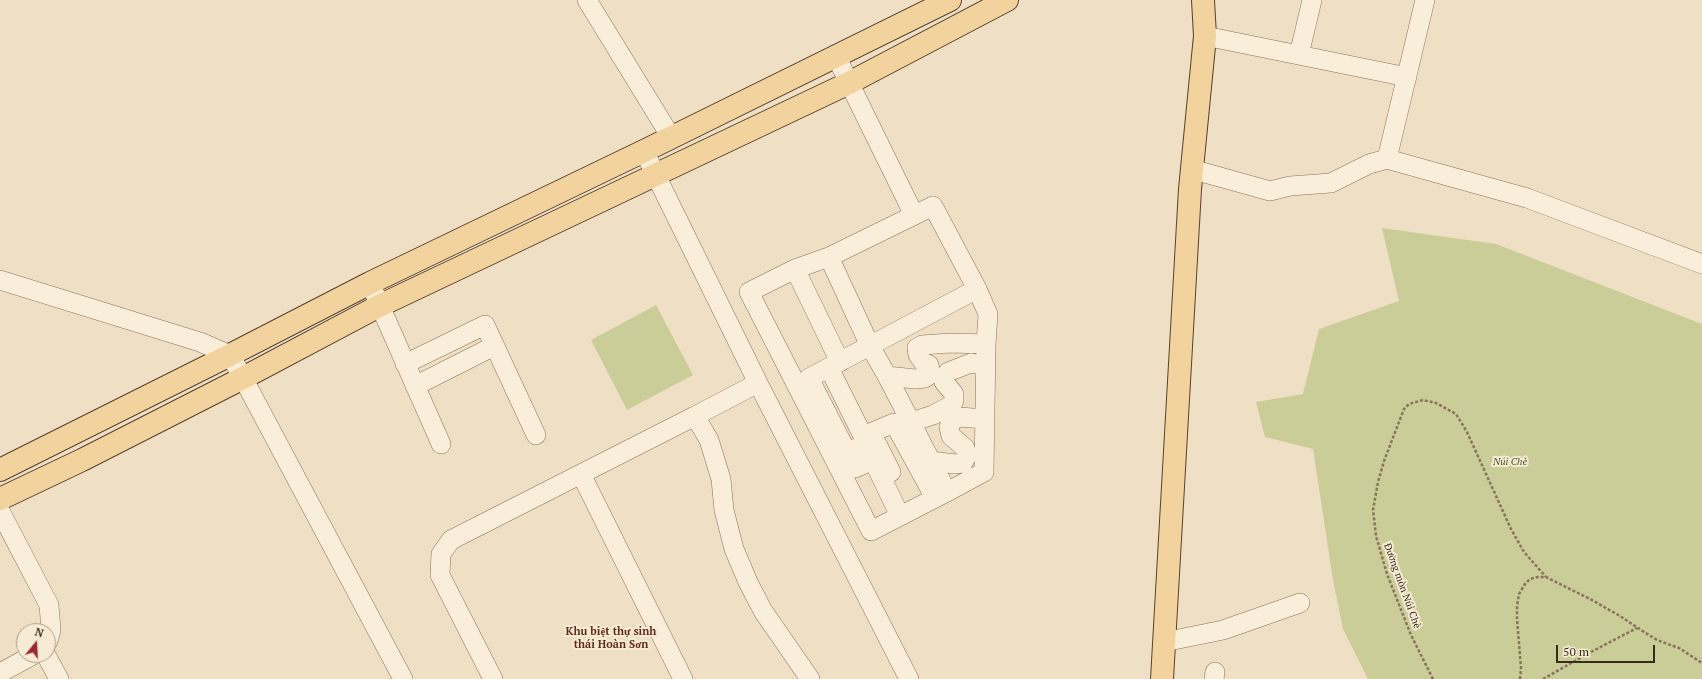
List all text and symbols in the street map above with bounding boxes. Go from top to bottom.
park label: Núi Chè [1493,456,1527,468]
street label: Đường mòn Núi Chè [1381,542,1423,630]
north arrow [16,623,56,663]
text: N [33,625,46,640]
district label: Khu biệt thự sinh thái Hoàn Sơn [566,625,656,651]
scale bar [1558,637,1657,663]
text: 50 m [1563,644,1589,659]

